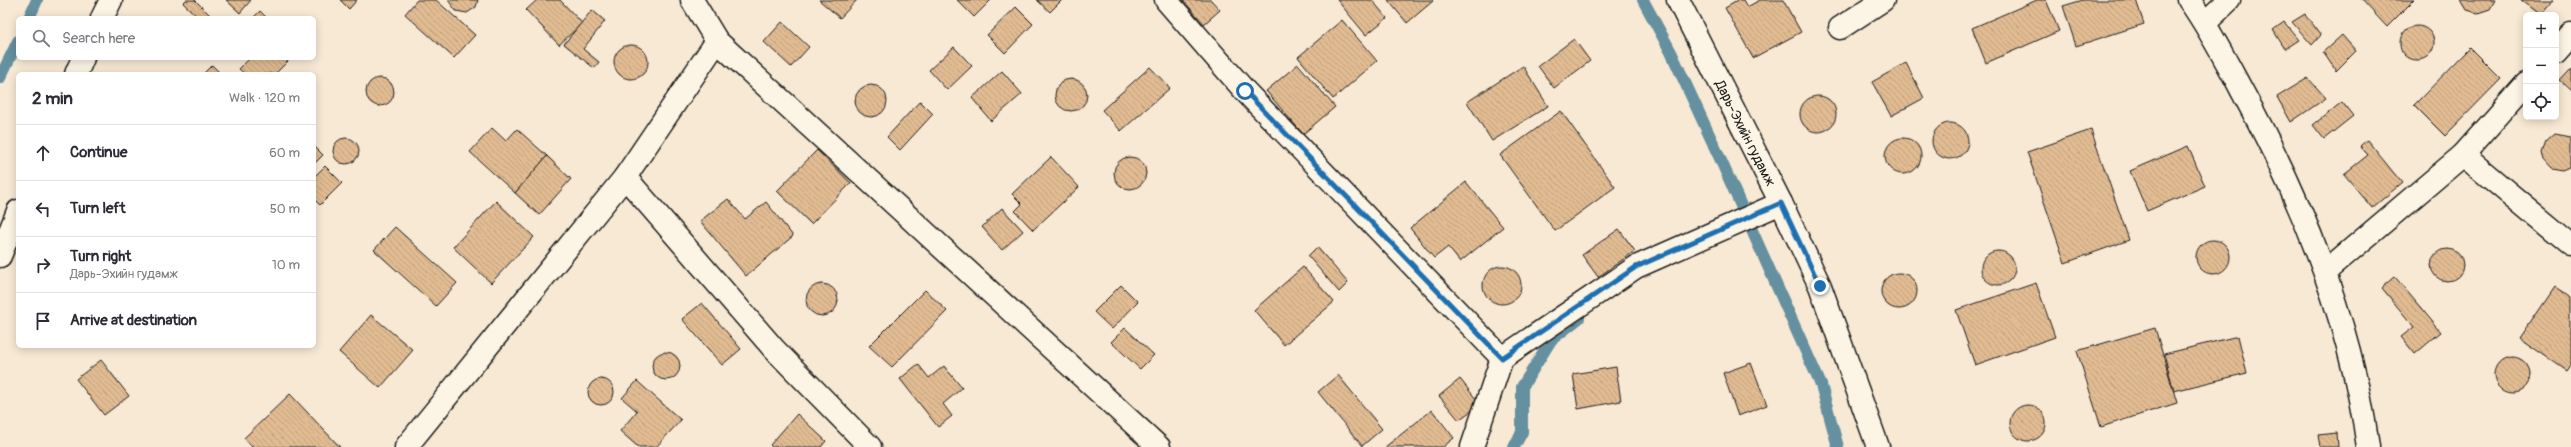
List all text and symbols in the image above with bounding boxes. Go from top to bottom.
map controls [2523,12,2559,120]
button: + [2523,12,2559,48]
search box [16,16,316,60]
icon: search [30,27,52,49]
text: Search here [62,29,135,48]
button: − [2523,48,2559,84]
street label: Дарь-Эхийн гудамж [1711,77,1779,189]
route start [1236,82,1254,100]
button: locate [2523,84,2559,120]
text: 2 min [32,88,73,109]
text: Walk · 120 m [229,90,300,106]
icon: ahead [32,142,54,164]
text: Continue [70,143,128,162]
text: 60 m [269,145,300,161]
icon: left [32,198,54,220]
text: Turn left [70,199,126,218]
text: 50 m [270,201,300,217]
text: Turn right [70,247,131,266]
icon: right [32,254,54,276]
text: 10 m [272,257,300,273]
text: Дарь-Эхийн гудамж [70,266,178,282]
route end [1811,277,1829,295]
icon: arrive [32,310,54,332]
text: Arrive at destination [70,311,197,330]

